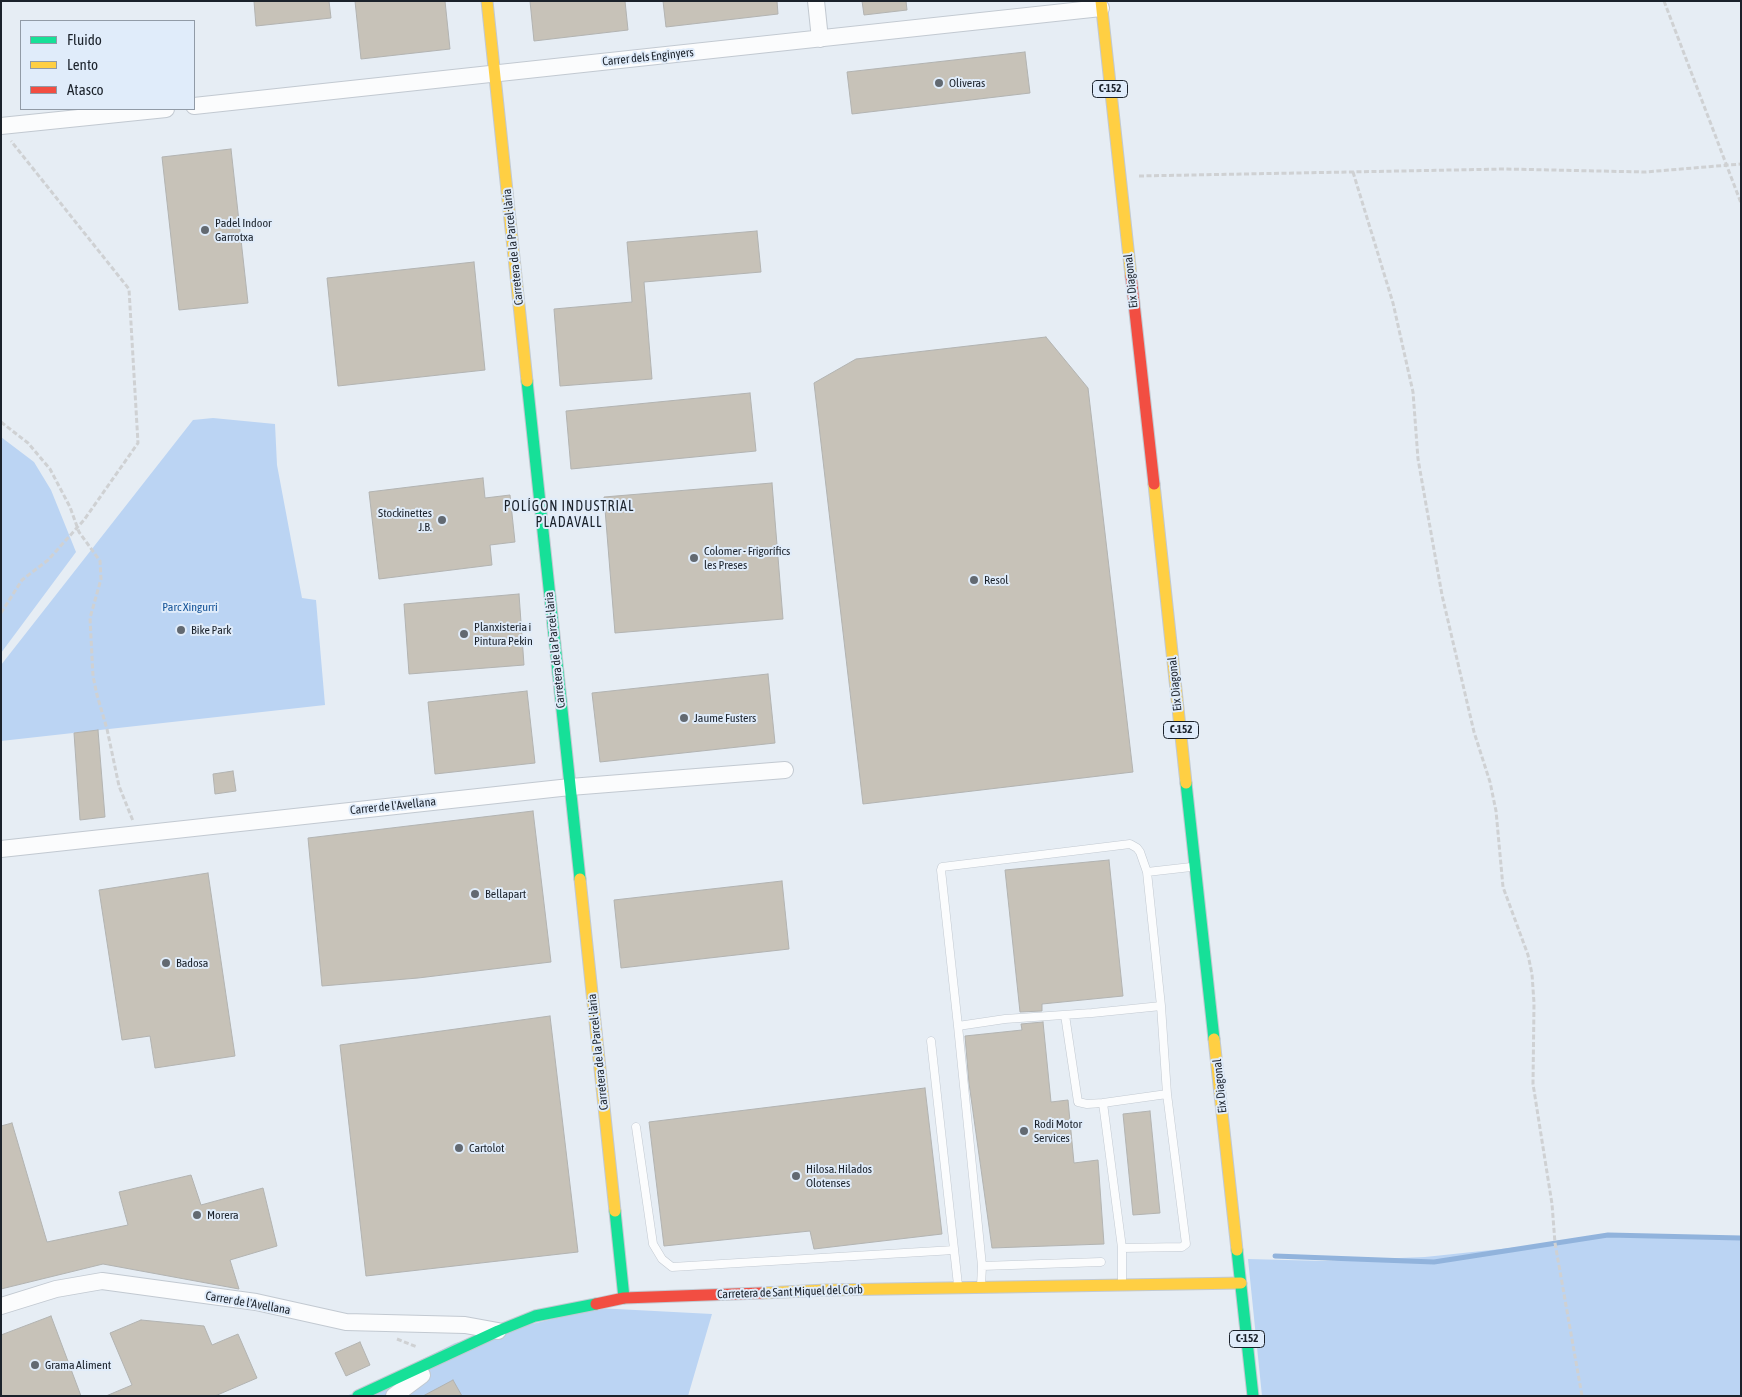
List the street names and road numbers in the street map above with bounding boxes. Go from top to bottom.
street label: Carrer dels Enginyers [602,45,694,69]
road number: C-152 [1092,80,1128,98]
street label: Carretera de la Parcel·lària [500,188,526,306]
street label: Eix Diagonal [1121,253,1141,309]
street label: Carretera de la Parcel·lària [542,591,568,709]
street label: Eix Diagonal [1165,656,1185,712]
road number: C-152 [1164,722,1198,738]
street label: Carrer de l'Avellana [349,794,437,818]
street label: Carretera de la Parcel·lària [585,993,611,1111]
street label: Eix Diagonal [1210,1058,1230,1114]
street label: Carretera de Sant Miquel del Corb [717,1282,863,1302]
street label: Carrer de l'Avellana [204,1288,292,1318]
road number: C-152 [1230,1330,1264,1348]

